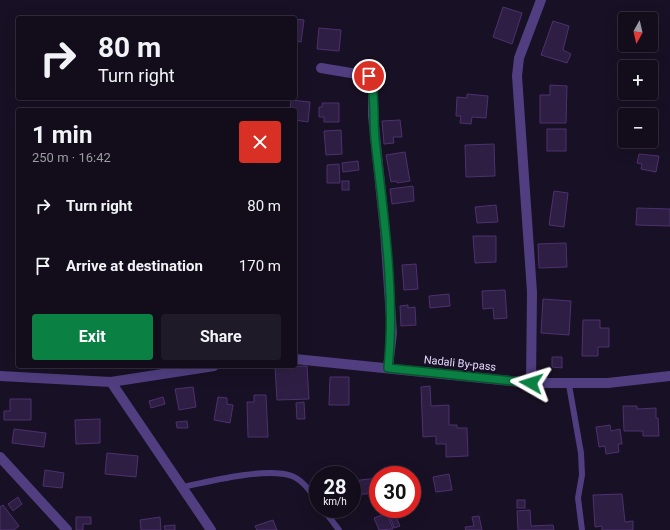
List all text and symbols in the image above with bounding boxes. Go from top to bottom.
north arrow [618,12,658,52]
map controls [618,12,658,148]
text: 80 m [98,31,161,64]
icon: right [32,32,84,84]
pin [352,59,386,93]
button: + [618,60,658,100]
text: Turn right [98,65,175,86]
icon: arrive [358,65,380,87]
button: − [618,108,658,148]
text: 1 min [32,121,92,149]
button: close [239,121,281,163]
text: 250 m · 16:42 [32,150,111,165]
icon: right [32,195,54,217]
text: Turn right [66,197,132,215]
text: 80 m [247,197,281,215]
icon: arrive [32,255,54,277]
text: Arrive at destination [66,257,203,275]
text: 170 m [239,257,281,275]
button: Exit [32,314,153,360]
button: Share [161,314,281,360]
street label: Nadali By-pass [423,353,497,374]
position arrow [510,362,552,404]
speed limit sign: 30 [369,466,421,518]
text: 28 [324,475,346,499]
text: km/h [323,496,347,507]

